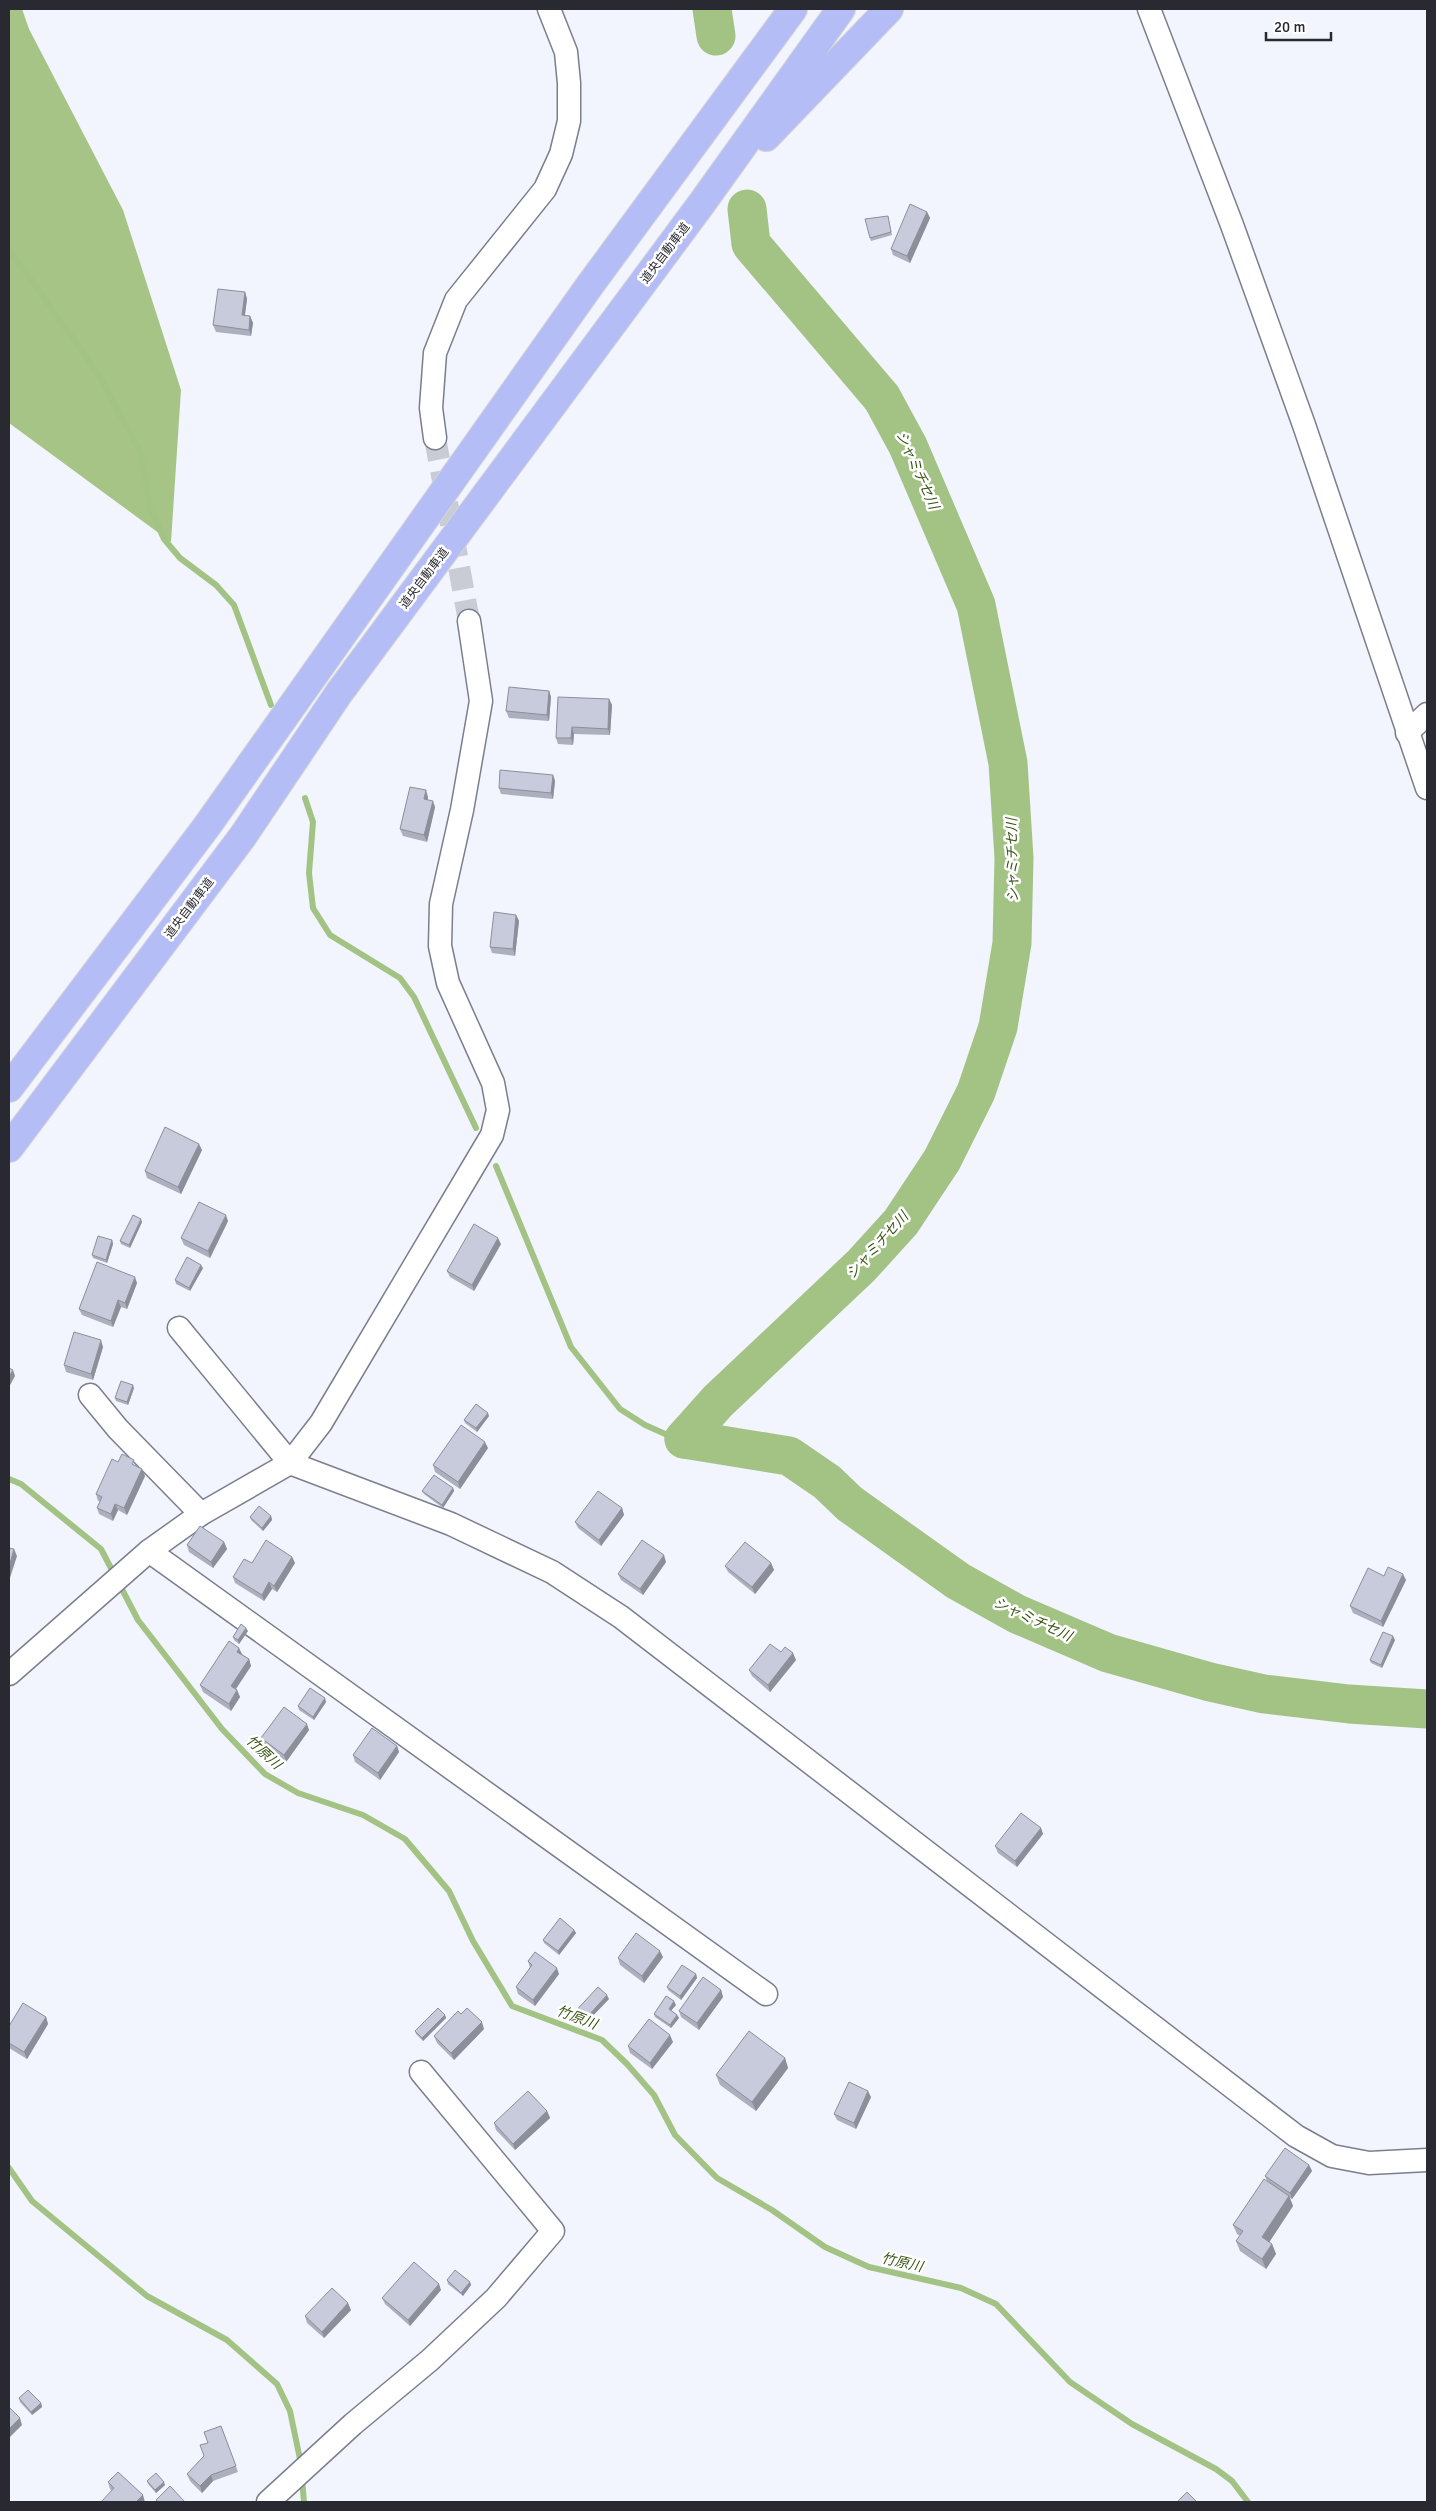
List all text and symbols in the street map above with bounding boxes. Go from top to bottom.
scale bar [1266,10,1331,42]
text: 20 m [1274,18,1305,36]
street label: 道央自動車道 [638,220,693,287]
water label: シャミチセ川 [893,428,943,514]
street label: 道央自動車道 [397,545,452,612]
water label: シャミチセ川 [1003,816,1022,902]
street label: 道央自動車道 [162,875,217,942]
water label: シャミチセ川 [843,1207,913,1282]
water label: シャミチセ川 [991,1594,1076,1646]
water label: 竹原川 [243,1732,286,1774]
water label: 竹原川 [554,2002,601,2034]
water label: 竹原川 [880,2249,926,2276]

